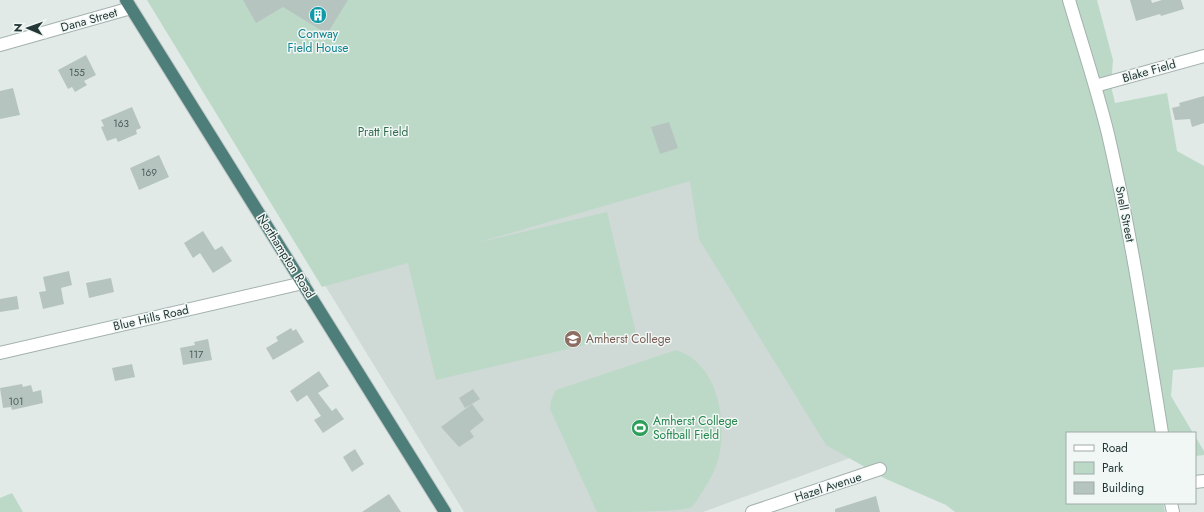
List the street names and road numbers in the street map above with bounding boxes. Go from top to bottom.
street label: Dana Street [59,3,120,37]
street label: Blake Field [1120,55,1178,87]
street label: Snell Street [1111,184,1139,244]
street label: Northampton Road [253,210,319,302]
street label: Blue Hills Road [111,301,191,335]
street label: Hazel Avenue [792,468,864,506]

